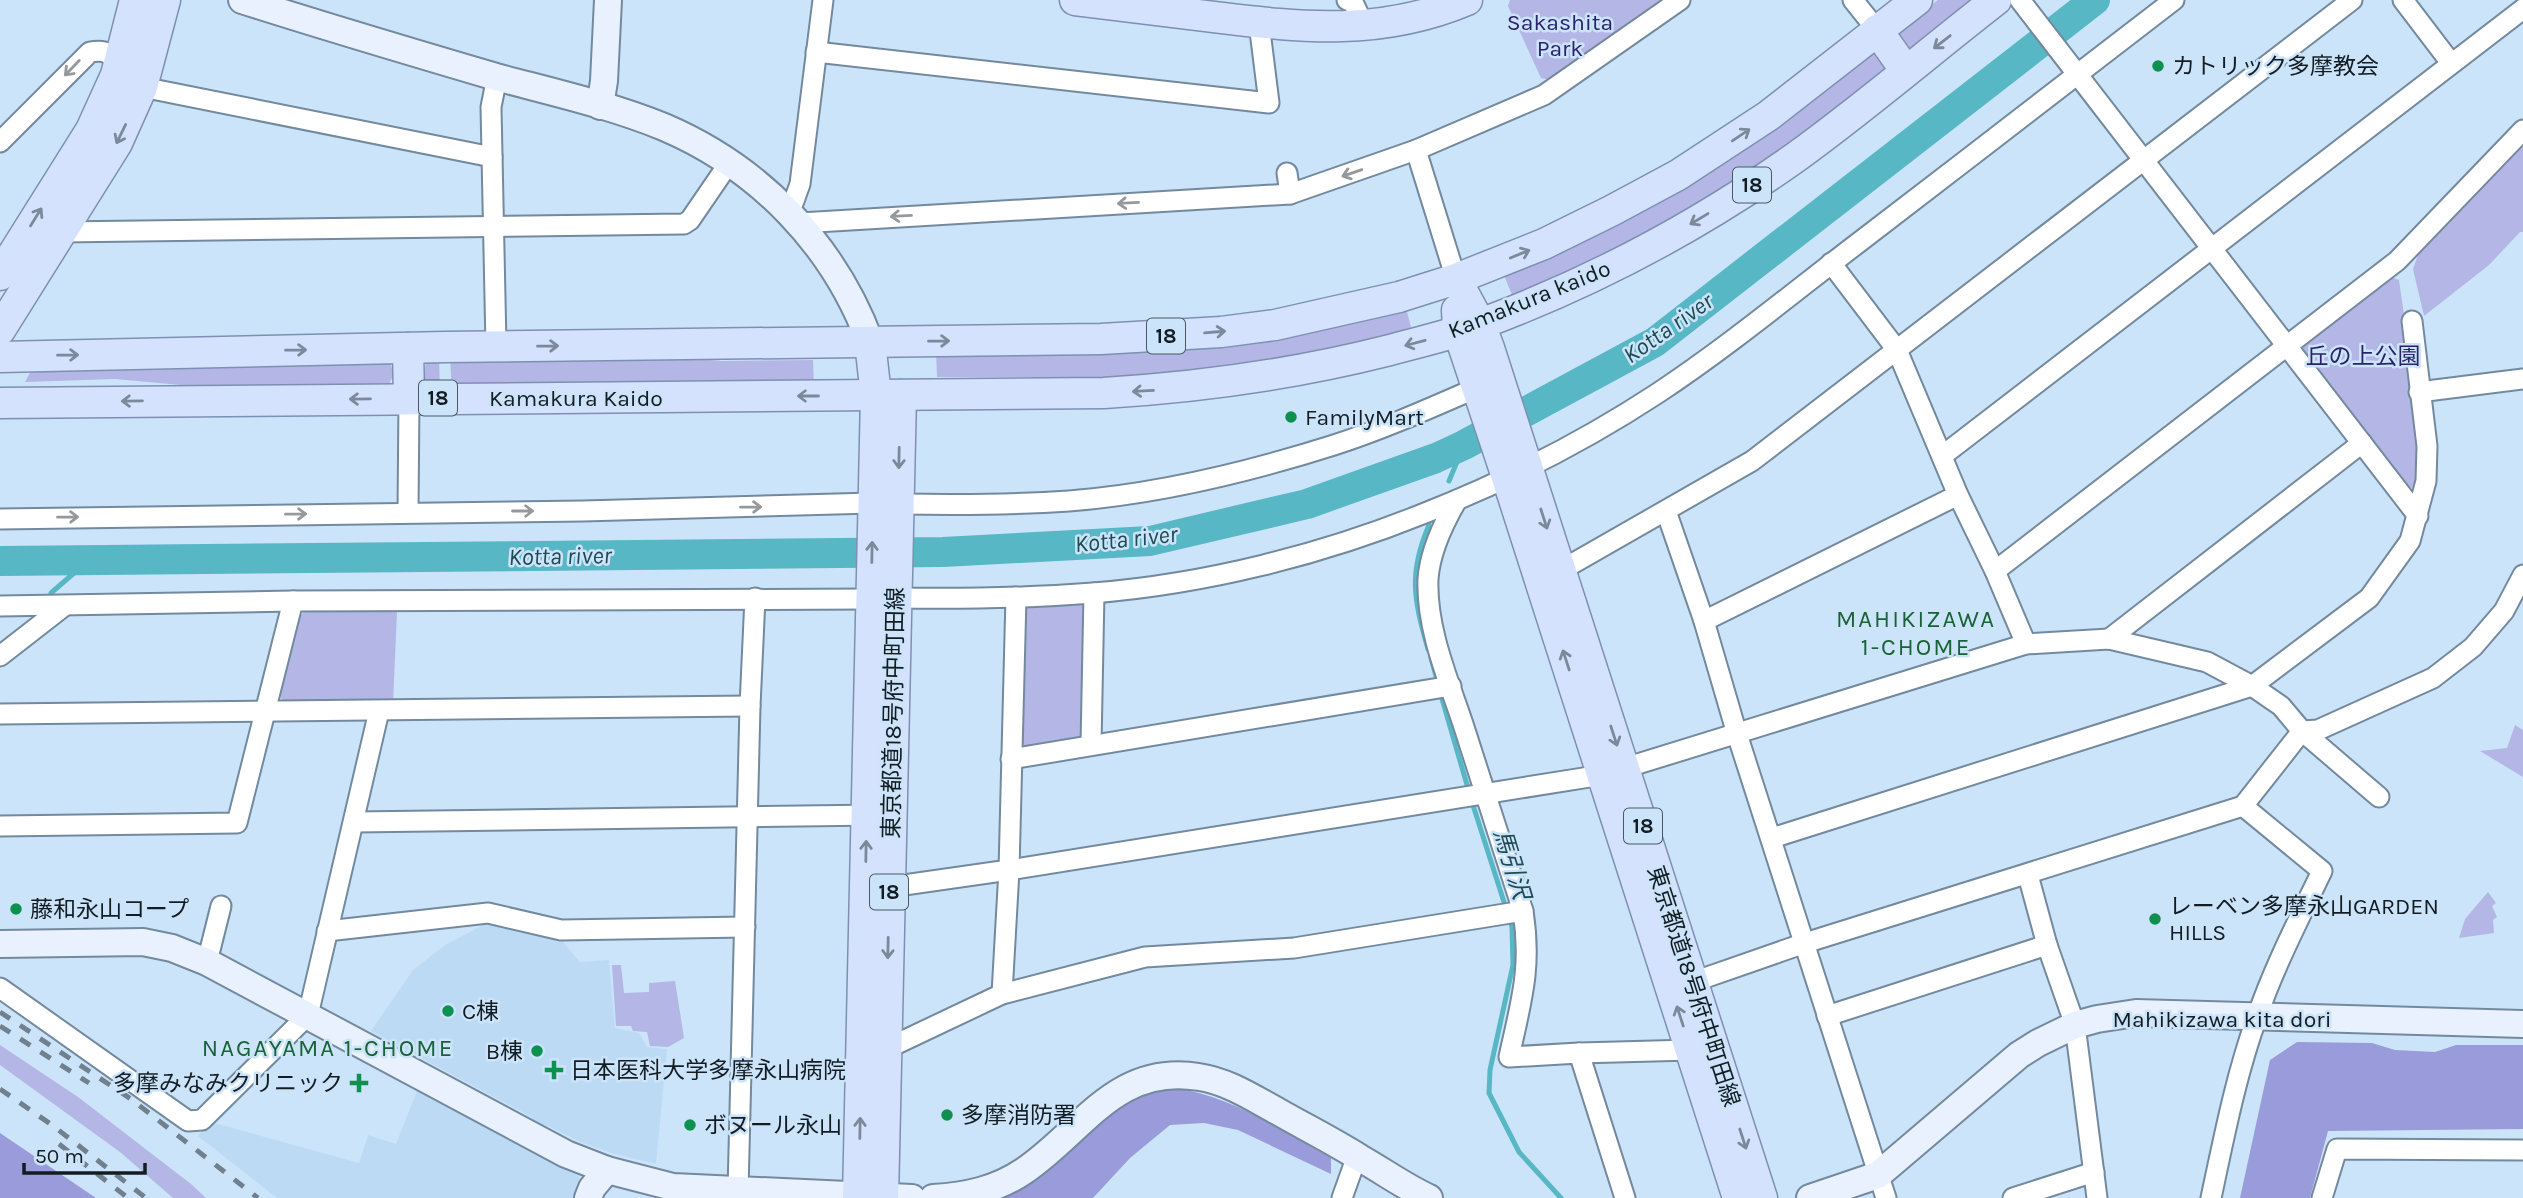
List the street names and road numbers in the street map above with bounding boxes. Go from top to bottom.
road number: 18 [1733,168,1771,202]
street label: Kamakura kaido [1444,255,1614,344]
road number: 18 [1147,318,1185,354]
road number: 18 [419,380,457,416]
street label: Kamakura Kaido [489,385,663,412]
street label: 東京都道18号府中町田線 [878,587,909,839]
road number: 18 [1624,808,1662,844]
street label: 東京都道18号府中町田線 [1642,862,1745,1110]
road number: 18 [870,874,908,910]
street label: Mahikizawa kita dori [2112,1006,2332,1033]

